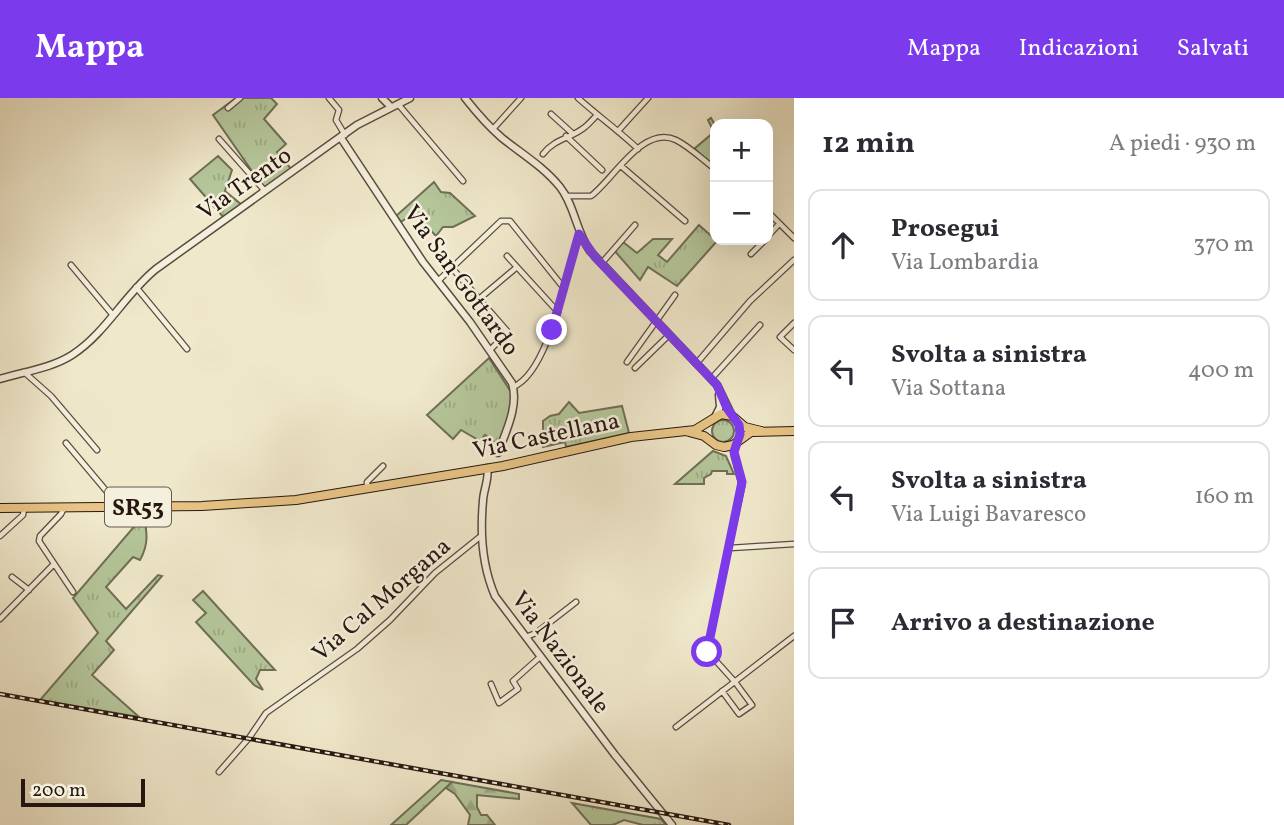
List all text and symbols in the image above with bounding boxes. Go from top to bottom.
text: Mappa [35,26,144,72]
text: Mappa [907,32,981,66]
text: Indicazioni [1019,32,1139,66]
text: Salvati [1177,32,1249,66]
map controls [710,119,773,245]
button: + [710,119,773,182]
text: 12 min [822,123,915,165]
text: A piedi · 930 m [1109,128,1256,160]
street label: Via Trento [191,140,299,230]
button: − [710,182,773,245]
street label: Via San Gottardo [394,199,527,363]
text: Prosegui [891,211,999,247]
icon: ahead [824,226,862,264]
text: 370 m [1193,229,1254,261]
text: Via Lombardia [891,247,1039,279]
route end [536,314,567,345]
text: Svolta a sinistra [891,337,1087,373]
icon: left [824,352,862,390]
text: 400 m [1188,355,1254,387]
text: Via Sottana [891,373,1006,405]
street label: Via Castellana [470,405,623,469]
text: Svolta a sinistra [891,463,1087,499]
icon: left [824,478,862,516]
text: 160 m [1195,481,1254,513]
road number: SR53 [105,488,171,526]
text: Via Luigi Bavaresco [891,499,1086,531]
street label: Via Cal Morgana [305,531,459,670]
street label: Via Nazionale [502,585,617,722]
icon: arrive [824,604,862,642]
text: Arrivo a destinazione [891,605,1155,641]
route start [691,636,722,667]
scale bar [21,776,145,808]
text: 200 m [32,778,86,804]

